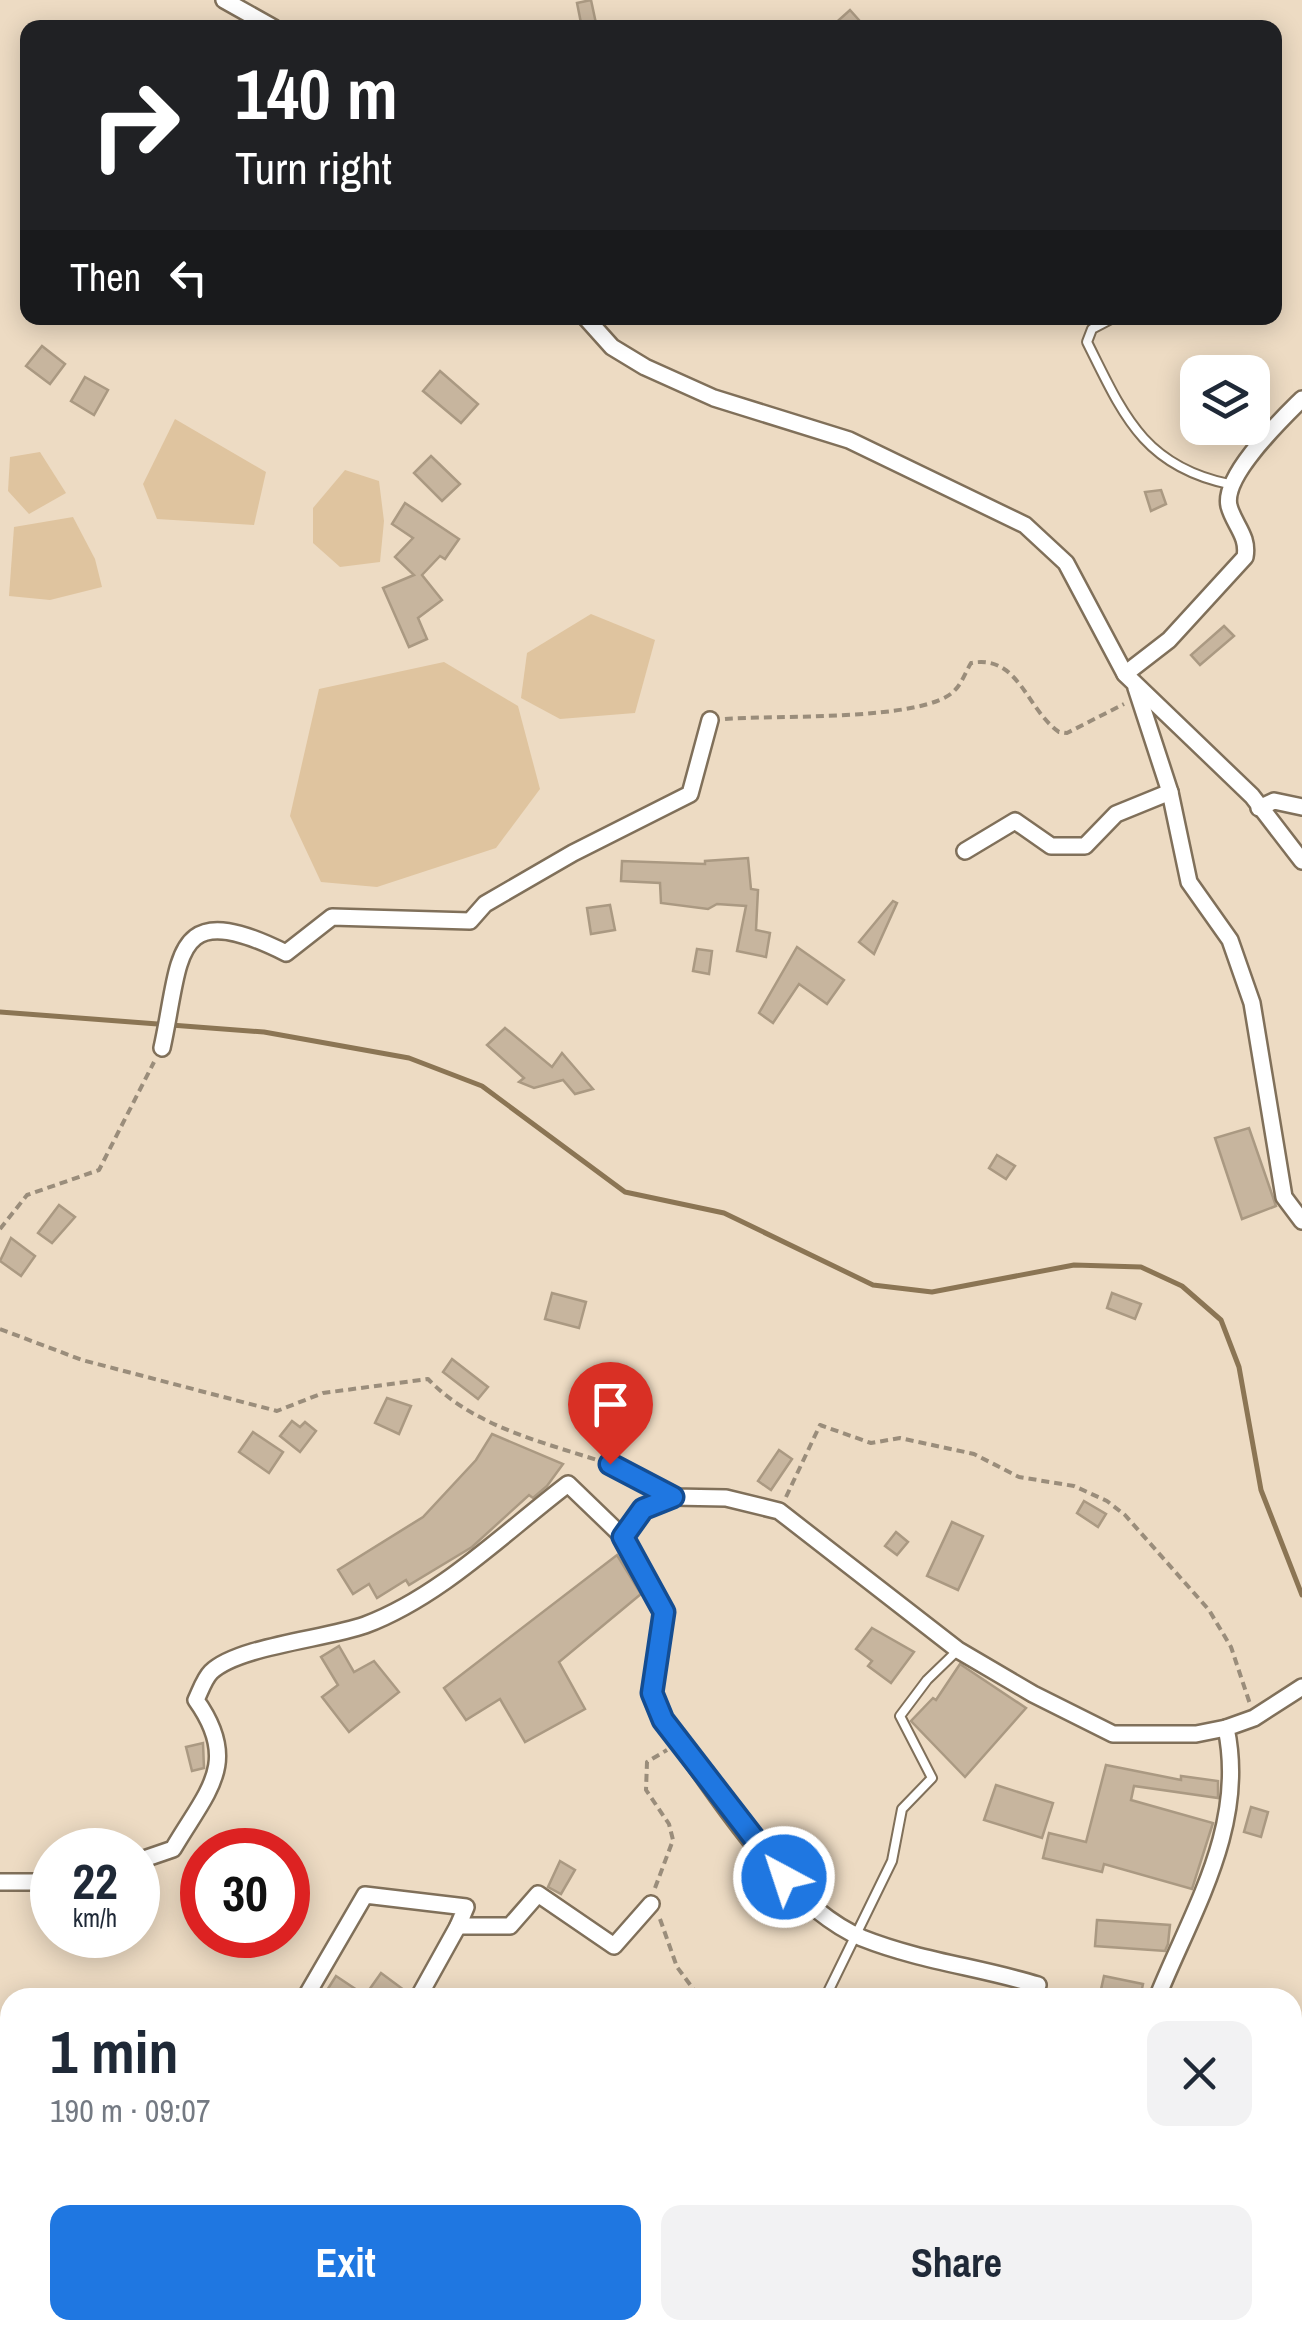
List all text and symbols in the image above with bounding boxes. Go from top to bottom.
text: 140 m [235,47,398,141]
icon: right [70,60,200,190]
text: Turn right [235,137,392,198]
icon: left [161,250,216,305]
text: Then [70,252,141,303]
map controls [1180,355,1270,445]
button: layers [1180,355,1270,445]
pin [568,1362,653,1465]
icon: arrive [583,1377,638,1432]
position arrow [732,1825,836,1929]
speed limit sign: 30 [180,1828,310,1958]
text: 22 [72,1847,118,1915]
text: km/h [73,1901,117,1935]
text: 1 min [50,2011,179,2092]
button: close [1147,2021,1252,2126]
text: 190 m · 09:07 [50,2089,210,2132]
button: Exit [50,2205,641,2320]
button: Share [661,2205,1252,2320]

